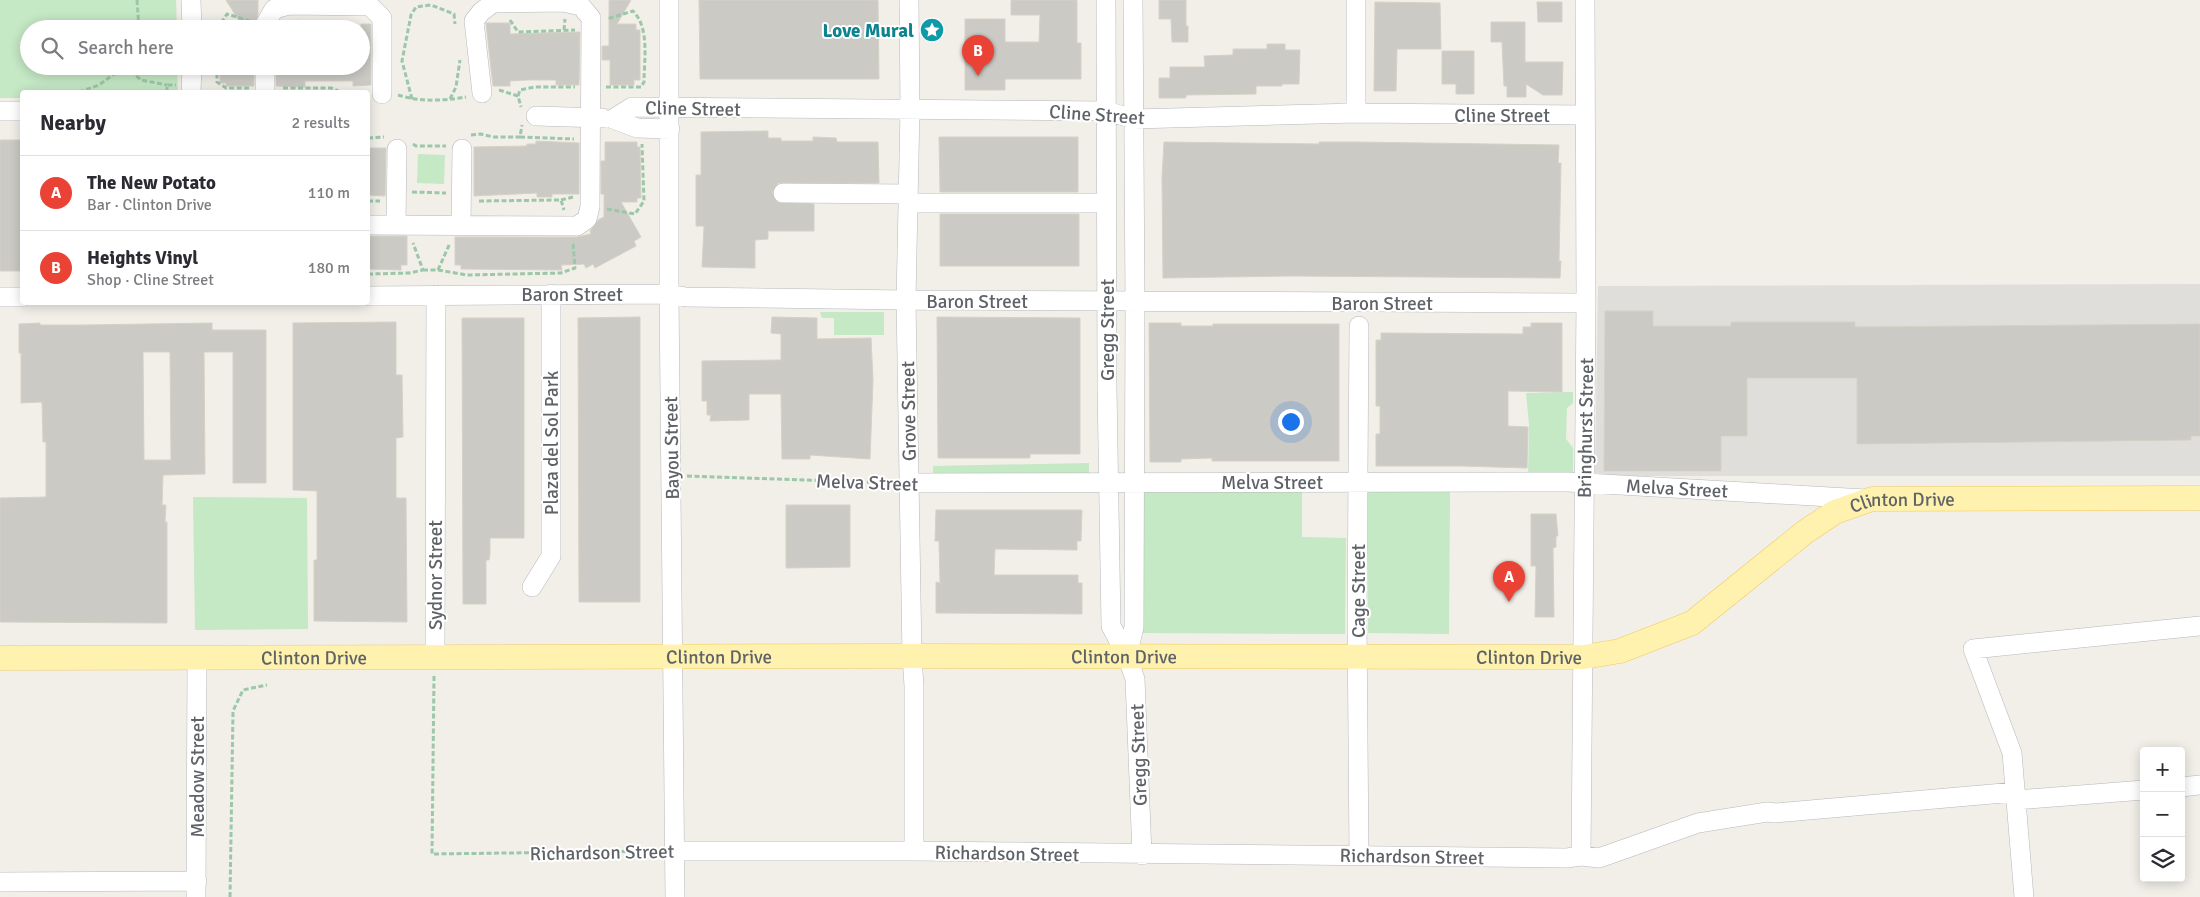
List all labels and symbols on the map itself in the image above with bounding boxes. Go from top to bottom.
place icon: Love Mural [919,17,945,43]
place label: Love Mural [823,19,914,43]
pin: B [962,35,994,76]
street label: Cline Street [645,96,741,122]
street label: Cline Street [1048,100,1146,130]
street label: Cline Street [1454,104,1550,128]
street label: Gregg Street [1096,279,1120,381]
street label: Baron Street [521,283,623,307]
street label: Baron Street [926,290,1028,314]
street label: Baron Street [1331,292,1433,316]
street label: Bringhurst Street [1573,357,1599,498]
street label: Grove Street [896,360,922,461]
street label: Plaza del Sol Park [540,370,564,515]
street label: Bayou Street [659,396,685,500]
your location [1278,409,1304,435]
street label: Melva Street [815,469,919,497]
street label: Melva Street [1221,471,1323,495]
street label: Melva Street [1625,474,1729,504]
street label: Clinton Drive [1847,488,1955,519]
street label: Sydnor Street [424,520,448,630]
street label: Cage Street [1347,544,1371,638]
pin: A [1493,561,1525,602]
street label: Clinton Drive [666,645,772,670]
street label: Clinton Drive [1071,645,1177,669]
street label: Clinton Drive [261,646,367,670]
street label: Clinton Drive [1476,646,1582,670]
street label: Gregg Street [1125,703,1153,806]
street label: Meadow Street [186,716,210,838]
street label: Richardson Street [530,840,675,866]
street label: Richardson Street [934,841,1080,867]
street label: Richardson Street [1339,844,1485,870]

